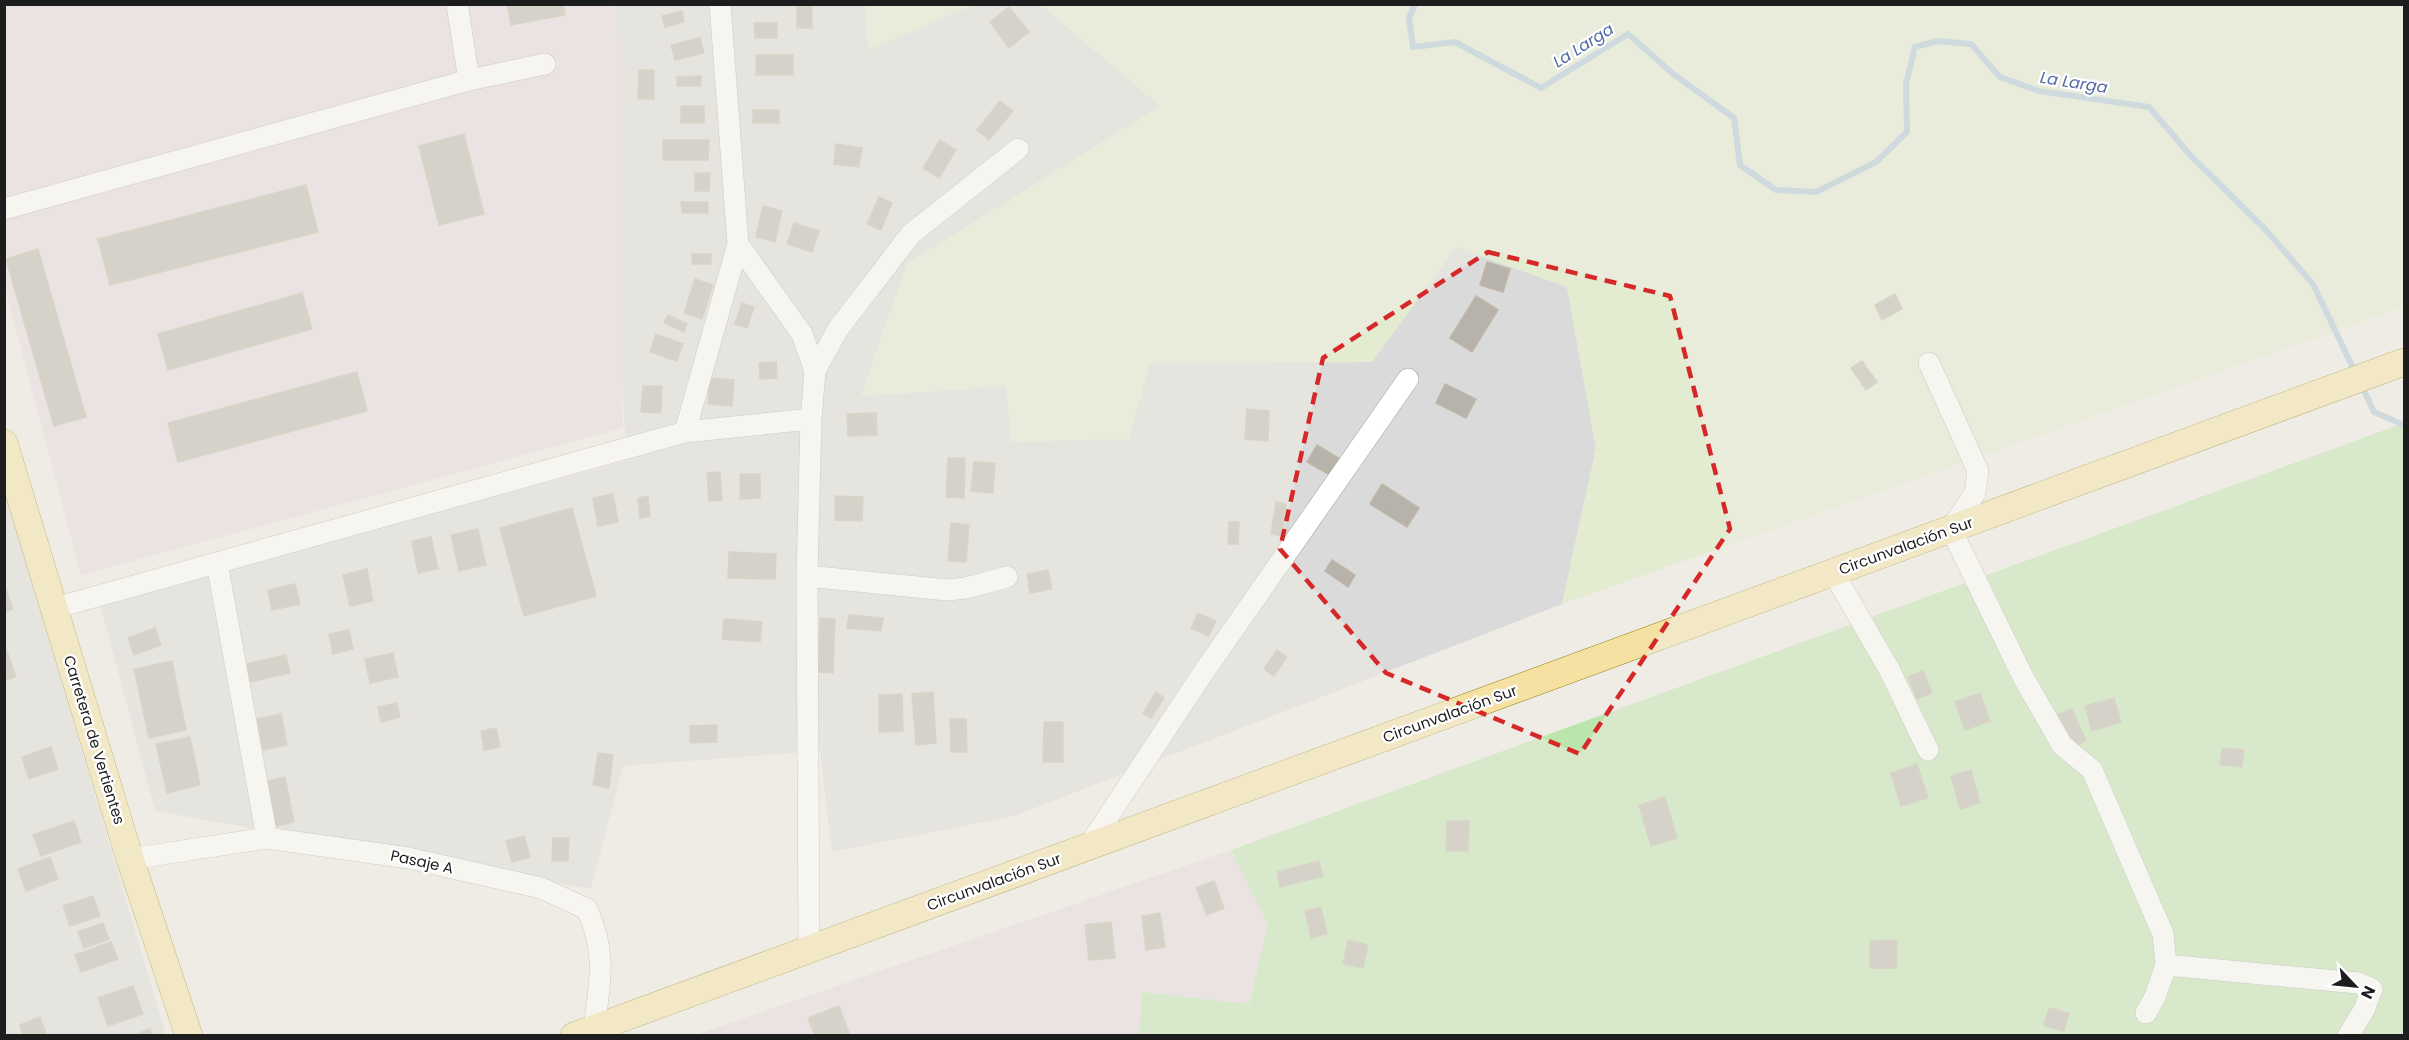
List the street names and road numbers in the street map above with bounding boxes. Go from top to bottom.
street label: Circunvalación Sur [1836,511,1976,580]
street label: Carretera de Vertientes [59,653,130,827]
street label: Circunvalación Sur [1380,679,1520,748]
street label: Pasaje A [389,845,456,878]
street label: Circunvalación Sur [924,847,1064,916]

